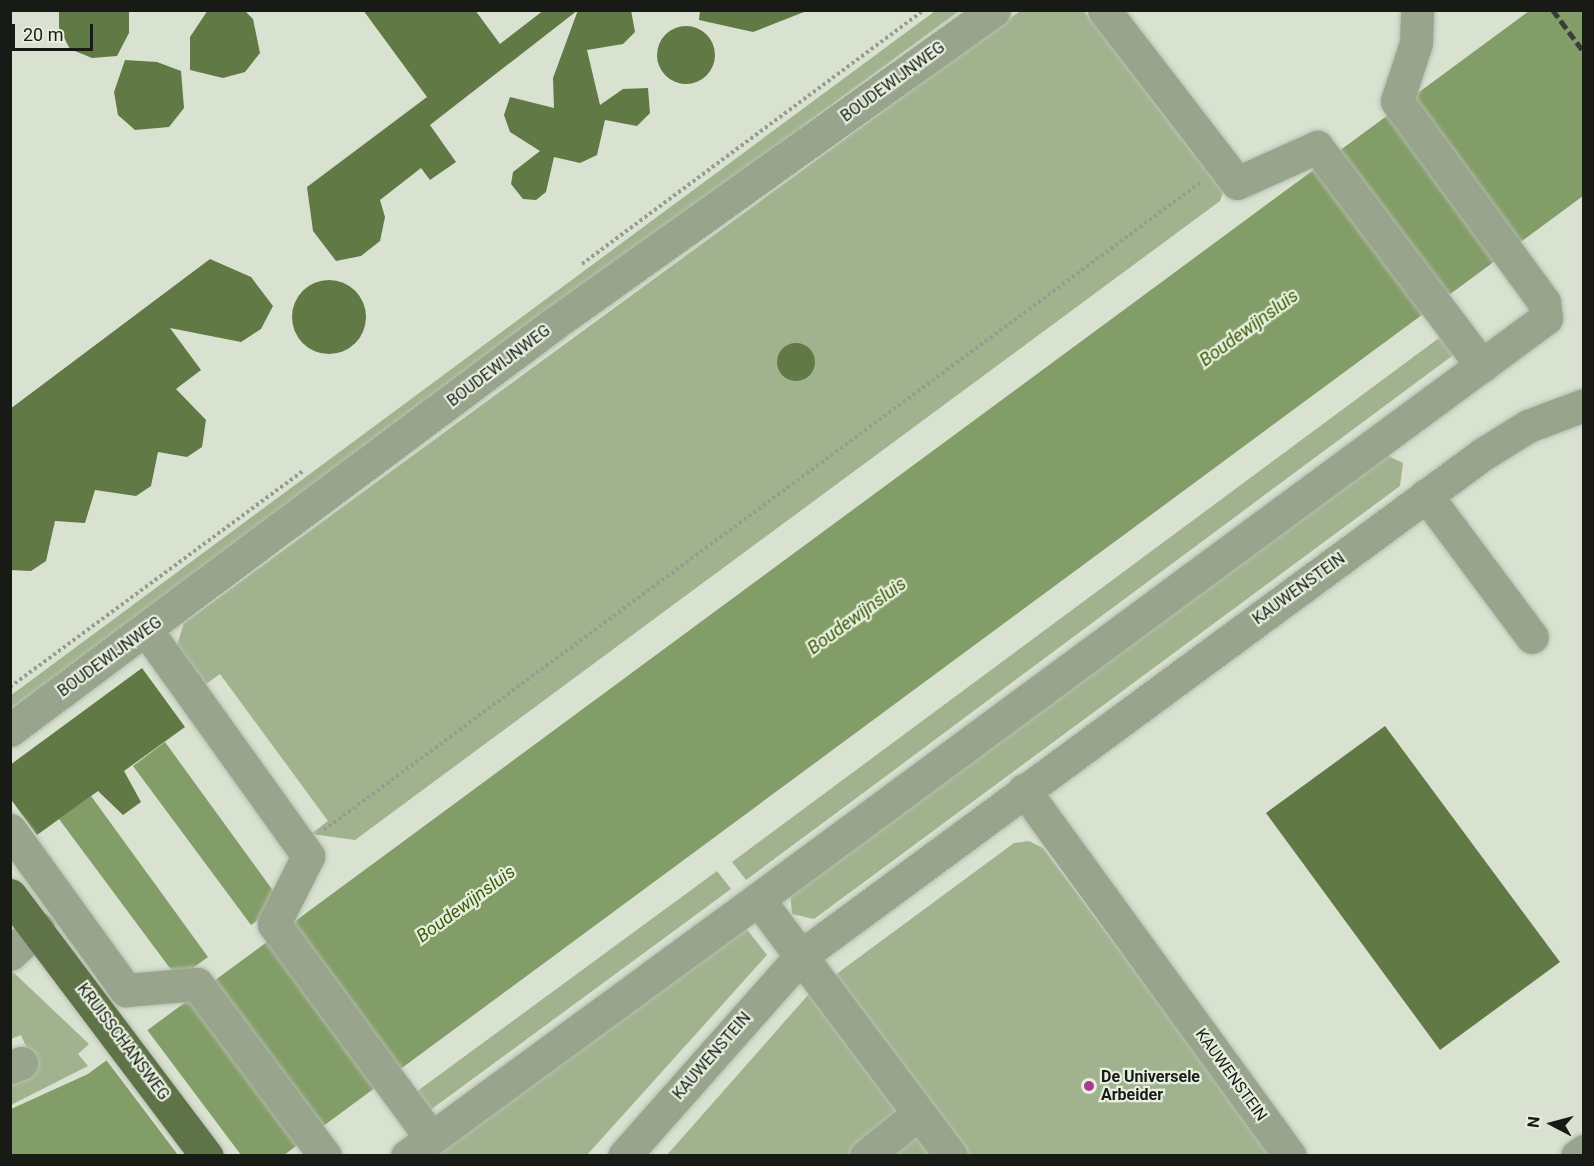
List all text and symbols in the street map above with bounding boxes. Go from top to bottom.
scale bar [15,12,96,50]
text: 20 m [23,24,63,45]
street label: BOUDEWIJNWEG [837,38,949,126]
water label: Boudewijnsluis [1195,285,1303,371]
street label: BOUDEWIJNWEG [444,321,554,411]
street label: KAUWENSTEIN [1249,549,1349,629]
water label: Boudewijnsluis [803,573,911,659]
street label: BOUDEWIJNWEG [54,613,166,701]
water label: Boudewijnsluis [412,861,520,947]
street label: KRUISSCHANSWEG [73,980,173,1104]
street label: KAUWENSTEIN [669,1008,755,1104]
street label: KAUWENSTEIN [1191,1025,1271,1125]
place label: De Universele Arbeider [1101,1067,1200,1105]
marker: De Universele Arbeider [1082,1079,1096,1093]
north arrow [1522,1094,1582,1154]
text: N [1524,1115,1544,1129]

